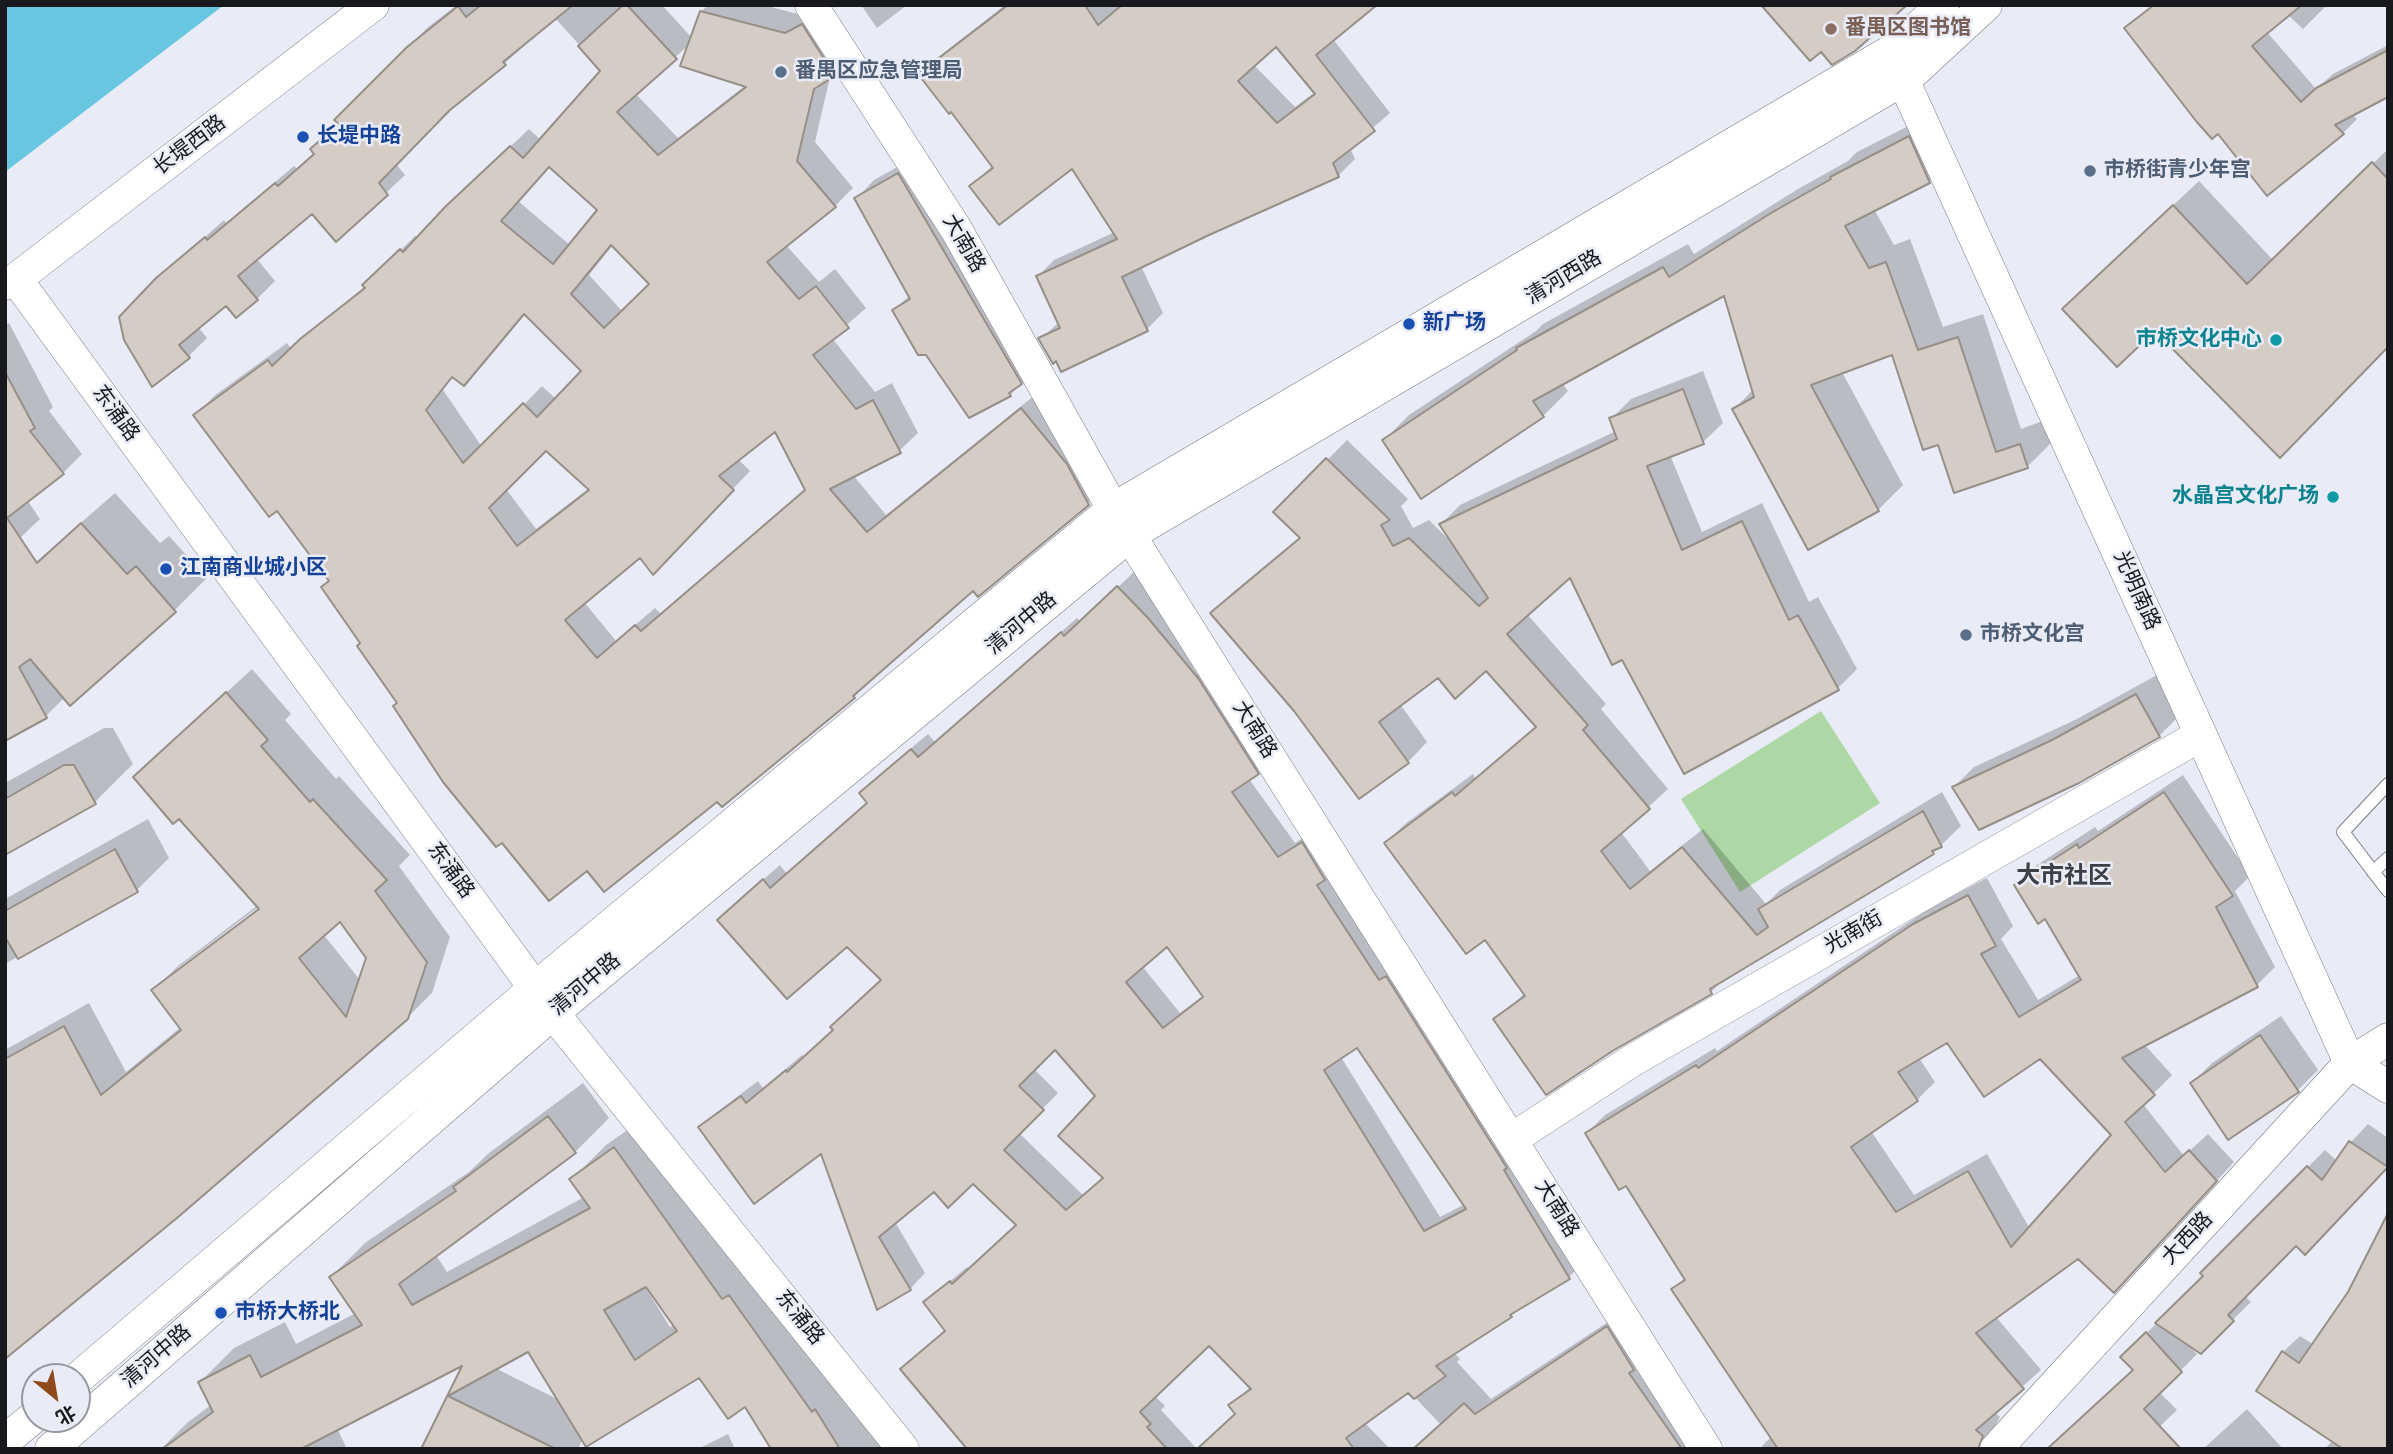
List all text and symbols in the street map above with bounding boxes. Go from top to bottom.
place label: 番禺区图书馆 [1845,16,1971,42]
marker: 番禺区图书馆 [1823,21,1839,37]
place label: 番禺区应急管理局 [795,59,963,85]
marker: 番禺区应急管理局 [773,64,789,80]
street label: 长堤西路 [149,111,231,181]
place label: 长堤中路 [317,124,401,150]
marker: 长堤中路 [295,129,311,145]
place label: 市桥街青少年宫 [2104,158,2251,184]
marker: 市桥街青少年宫 [2082,163,2098,179]
street label: 大南路 [936,210,990,278]
street label: 清河西路 [1522,246,1606,310]
place label: 新广场 [1423,311,1486,337]
marker: 新广场 [1401,316,1417,332]
place label: 市桥文化中心 [2136,327,2262,353]
marker: 市桥文化中心 [2268,332,2284,348]
street label: 东涌路 [86,381,144,447]
place label: 水晶宫文化广场 [2172,484,2319,510]
marker: 水晶宫文化广场 [2325,489,2341,505]
street label: 光明南路 [2107,548,2165,634]
place label: 江南商业城小区 [180,556,327,582]
marker: 江南商业城小区 [158,561,174,577]
street label: 清河中路 [982,587,1062,661]
place label: 市桥文化宫 [1980,622,2085,648]
marker: 市桥文化宫 [1958,627,1974,643]
street label: 大南路 [1227,697,1281,763]
street label: 东涌路 [421,838,479,904]
district label: 大市社区 [2016,863,2112,891]
street label: 光南街 [1820,906,1888,960]
street label: 清河中路 [546,948,626,1022]
street label: 大南路 [1529,1176,1583,1242]
street label: 大西路 [2157,1207,2219,1271]
street label: 东涌路 [769,1286,829,1350]
place label: 市桥大桥北 [235,1300,340,1326]
marker: 市桥大桥北 [213,1305,229,1321]
street label: 清河中路 [117,1320,197,1394]
north arrow [21,1363,91,1433]
text: 北 [52,1400,80,1430]

